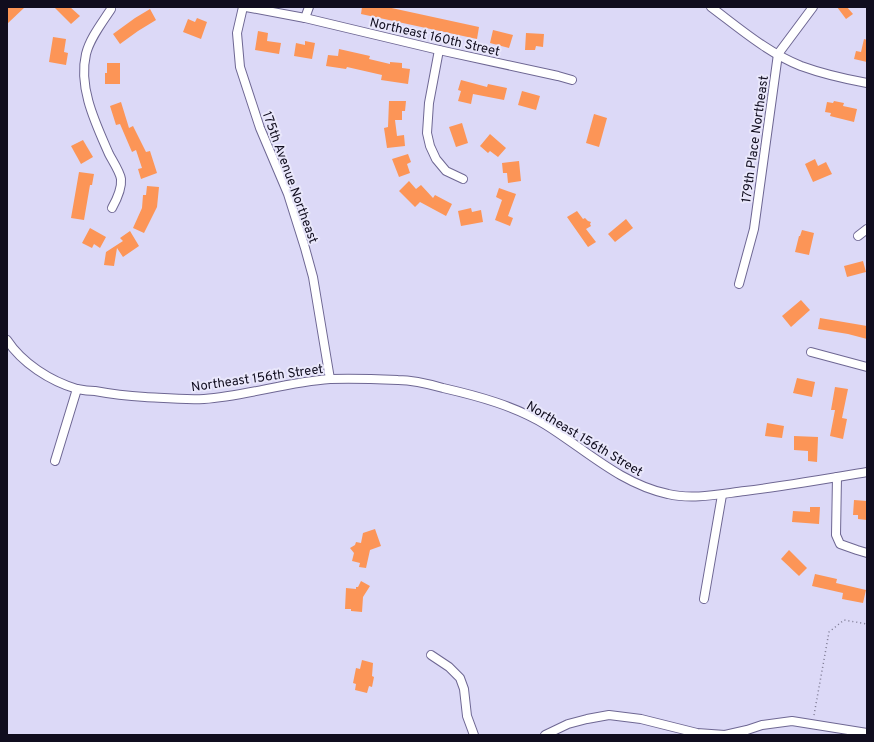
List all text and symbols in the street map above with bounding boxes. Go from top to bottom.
street label: Northeast 160th Street [368,15,501,61]
street label: 179th Place Northeast [739,75,773,204]
street label: 175th Avenue Northeast [258,110,320,246]
street label: Northeast 156th Street [190,362,324,396]
street label: Northeast 156th Street [523,399,645,481]

